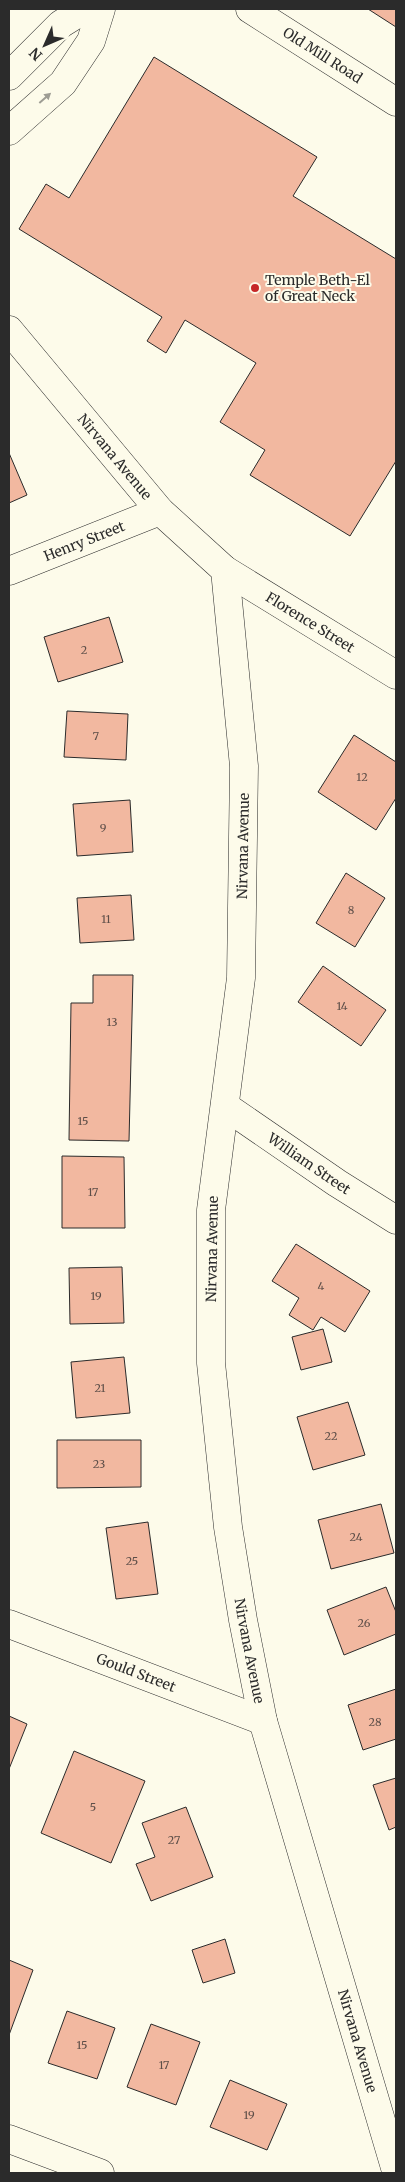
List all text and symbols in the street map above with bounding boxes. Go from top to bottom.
north arrow [20,20,70,70]
street label: Old Mill Road [280,23,366,87]
text: N [26,44,46,64]
one-way arrow [39,93,52,104]
place label: Temple Beth-El of Great Neck [265,271,370,305]
marker: Temple Beth-El of Great Neck [249,282,261,294]
street label: Nirvana Avenue [74,410,156,503]
street label: Henry Street [41,517,128,565]
street label: Florence Street [262,588,359,657]
house number: 2 [81,643,87,657]
house number: 7 [93,729,99,743]
house number: 12 [356,770,368,784]
street label: Nirvana Avenue [233,793,253,899]
house number: 9 [100,821,107,835]
house number: 8 [348,903,355,917]
house number: 11 [101,912,111,926]
house number: 14 [336,999,348,1013]
house number: 13 [107,1015,117,1029]
house number: 15 [77,1114,89,1128]
street label: William Street [263,1128,354,1199]
house number: 17 [88,1185,98,1199]
street label: Nirvana Avenue [202,1196,222,1302]
house number: 4 [318,1279,325,1293]
house number: 19 [90,1289,102,1303]
house number: 21 [94,1381,106,1395]
house number: 22 [325,1429,337,1443]
house number: 23 [93,1457,105,1471]
house number: 24 [350,1530,363,1544]
house number: 25 [126,1554,138,1568]
street label: Nirvana Avenue [231,1597,268,1705]
house number: 26 [358,1616,371,1630]
street label: Gould Street [94,1649,179,1696]
house number: 28 [369,1715,382,1729]
house number: 5 [90,1800,96,1814]
house number: 27 [168,1833,180,1847]
street label: Nirvana Avenue [334,1987,381,2095]
house number: 15 [76,2038,88,2052]
house number: 17 [159,2058,169,2072]
house number: 19 [243,2108,255,2122]

